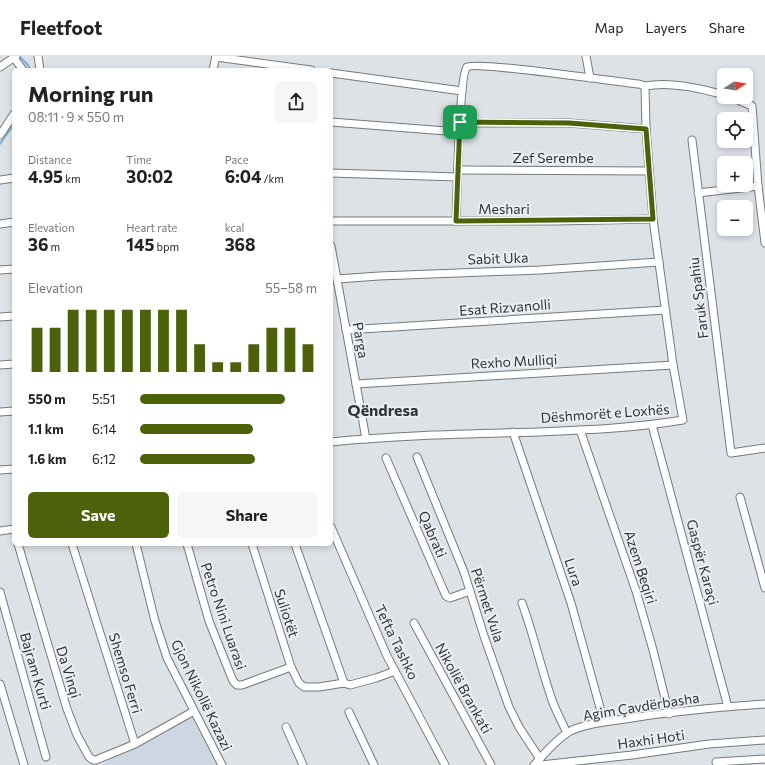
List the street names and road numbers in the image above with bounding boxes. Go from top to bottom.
street label: Zef Serembe [512,149,594,166]
street label: Meshari [478,200,530,217]
street label: Sabit Uka [467,248,529,268]
street label: Faruk Spahiu [685,256,711,340]
street label: Esat Rizvanolli [459,295,551,319]
street label: Parga [349,321,373,359]
street label: Rexho Mulliqi [470,350,558,372]
street label: Dëshmorët e Loxhës [540,400,670,426]
street label: Qabrati [415,508,451,560]
street label: Gaspër Karaçi [683,517,723,607]
street label: Azem Beqiri [621,528,661,606]
street label: Lura [561,556,587,588]
street label: Petro Nini Luarasi [198,560,250,672]
street label: Përmet Vula [468,566,508,644]
street label: Suliotët [271,587,303,640]
street label: Tefta Tashko [371,602,423,682]
street label: Bajram Kurti [17,630,55,712]
street label: Shemso Ferri [106,631,146,715]
street label: Gjon Nikollë Kazazi [168,637,236,753]
street label: Nikollë Brankati [432,640,496,736]
street label: Da Vinqi [53,644,85,700]
street label: Agim Çavdërbasha [582,688,700,724]
street label: Haxhi Hoti [616,726,686,752]

